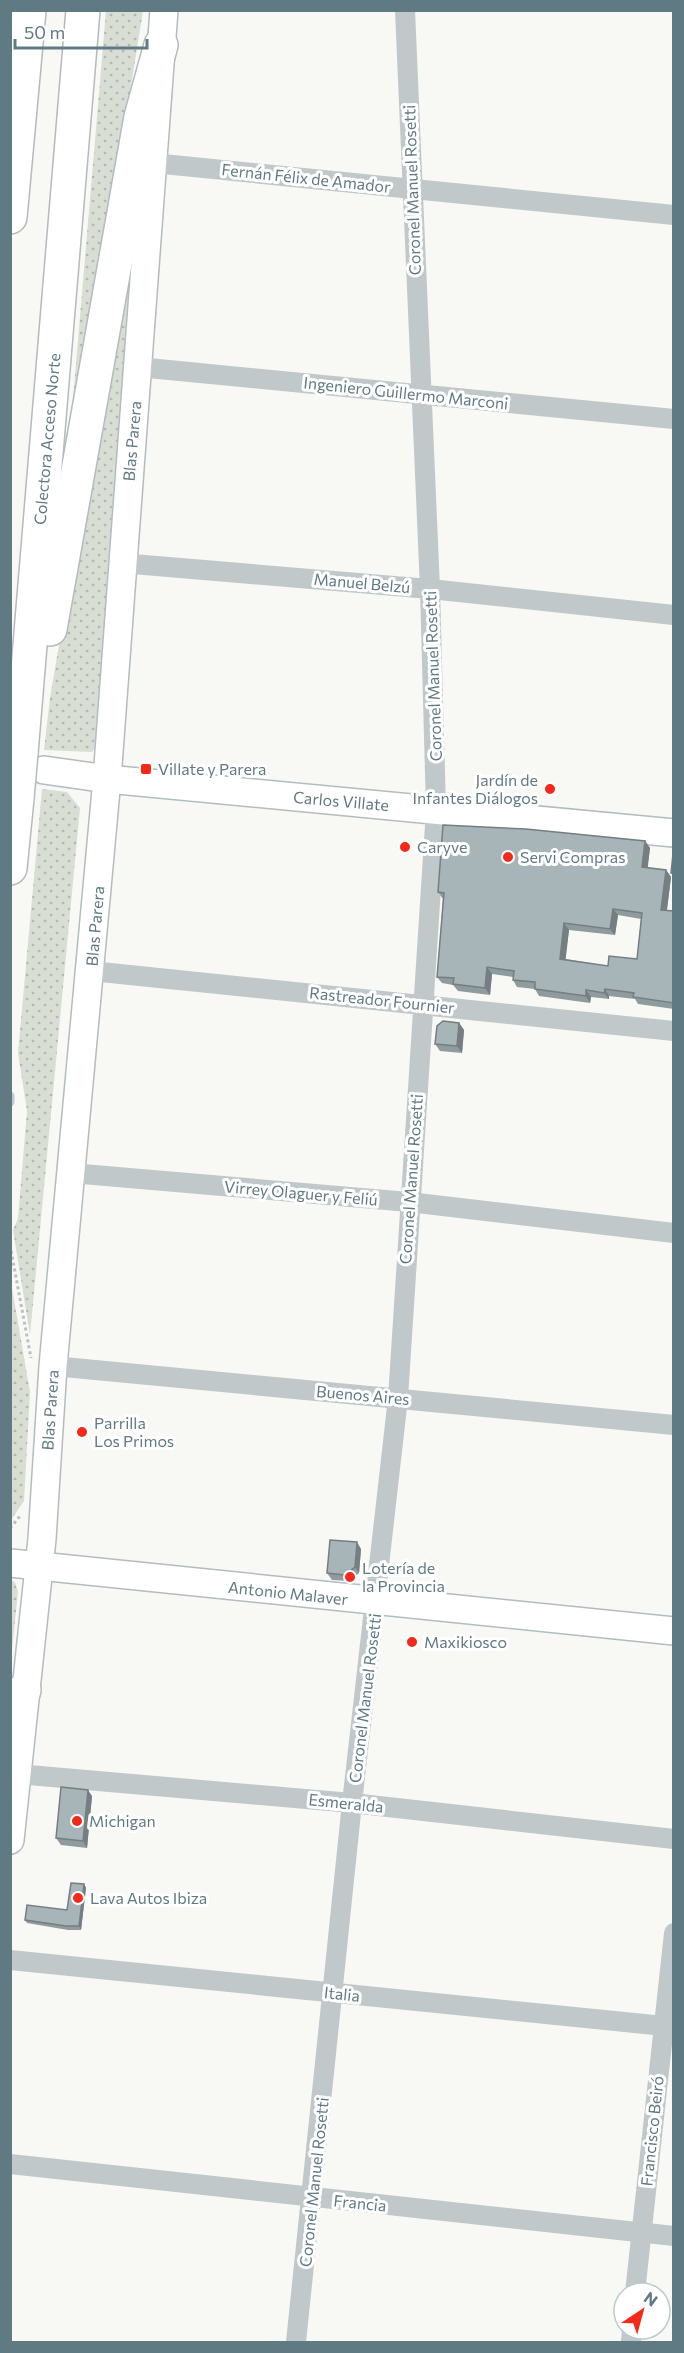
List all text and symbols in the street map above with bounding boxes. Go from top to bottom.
scale bar [15,12,147,50]
text: 50 m [24,21,65,43]
street label: Coronel Manuel Rosetti [399,104,424,276]
street label: Fernán Félix de Amador [221,159,392,196]
street label: Colectora Acceso Norte [30,352,63,526]
street label: Ingeniero Guillermo Marconi [303,372,509,413]
street label: Blas Parera [119,400,144,482]
street label: Manuel Belzú [313,569,411,596]
street label: Coronel Manuel Rosetti [420,590,445,762]
place label: Villate y Parera [158,759,266,778]
marker: Villate y Parera [139,762,153,776]
place label: Jardín de Infantes Diálogos [412,770,538,807]
marker: Jardín de Infantes Diálogos [543,782,557,796]
street label: Carlos Villate [292,787,390,814]
place label: Caryve [417,837,467,856]
marker: Caryve [398,840,412,854]
place label: Servi Compras [520,847,625,866]
marker: Servi Compras [501,850,515,864]
street label: Blas Parera [82,885,107,967]
street label: Rastreador Fournier [309,982,456,1017]
street label: Coronel Manuel Rosetti [395,1093,426,1265]
street label: Virrey Olaguer y Feliú [224,1176,379,1209]
street label: Blas Parera [37,1369,62,1451]
street label: Buenos Aires [316,1381,410,1408]
place label: Parrilla Los Primos [94,1413,174,1450]
marker: Parrilla Los Primos [75,1425,89,1439]
place label: Lotería de la Provincia [362,1558,445,1595]
marker: Lotería de la Provincia [343,1570,357,1584]
street label: Antonio Malaver [227,1577,350,1608]
street label: Coronel Manuel Rosetti [345,1612,384,1784]
place label: Maxikiosco [424,1632,507,1651]
marker: Maxikiosco [405,1635,419,1649]
street label: Esmeralda [308,1789,385,1816]
place label: Michigan [89,1811,156,1830]
marker: Michigan [70,1814,84,1828]
place label: Lava Autos Ibiza [90,1888,207,1907]
marker: Lava Autos Ibiza [71,1891,85,1905]
street label: Italia [323,1982,361,2005]
street label: Francisco Beiró [636,2075,667,2187]
street label: Coronel Manuel Rosetti [295,2096,332,2268]
street label: Francia [333,2190,387,2215]
north arrow [612,2281,672,2341]
text: N [641,2287,662,2310]

